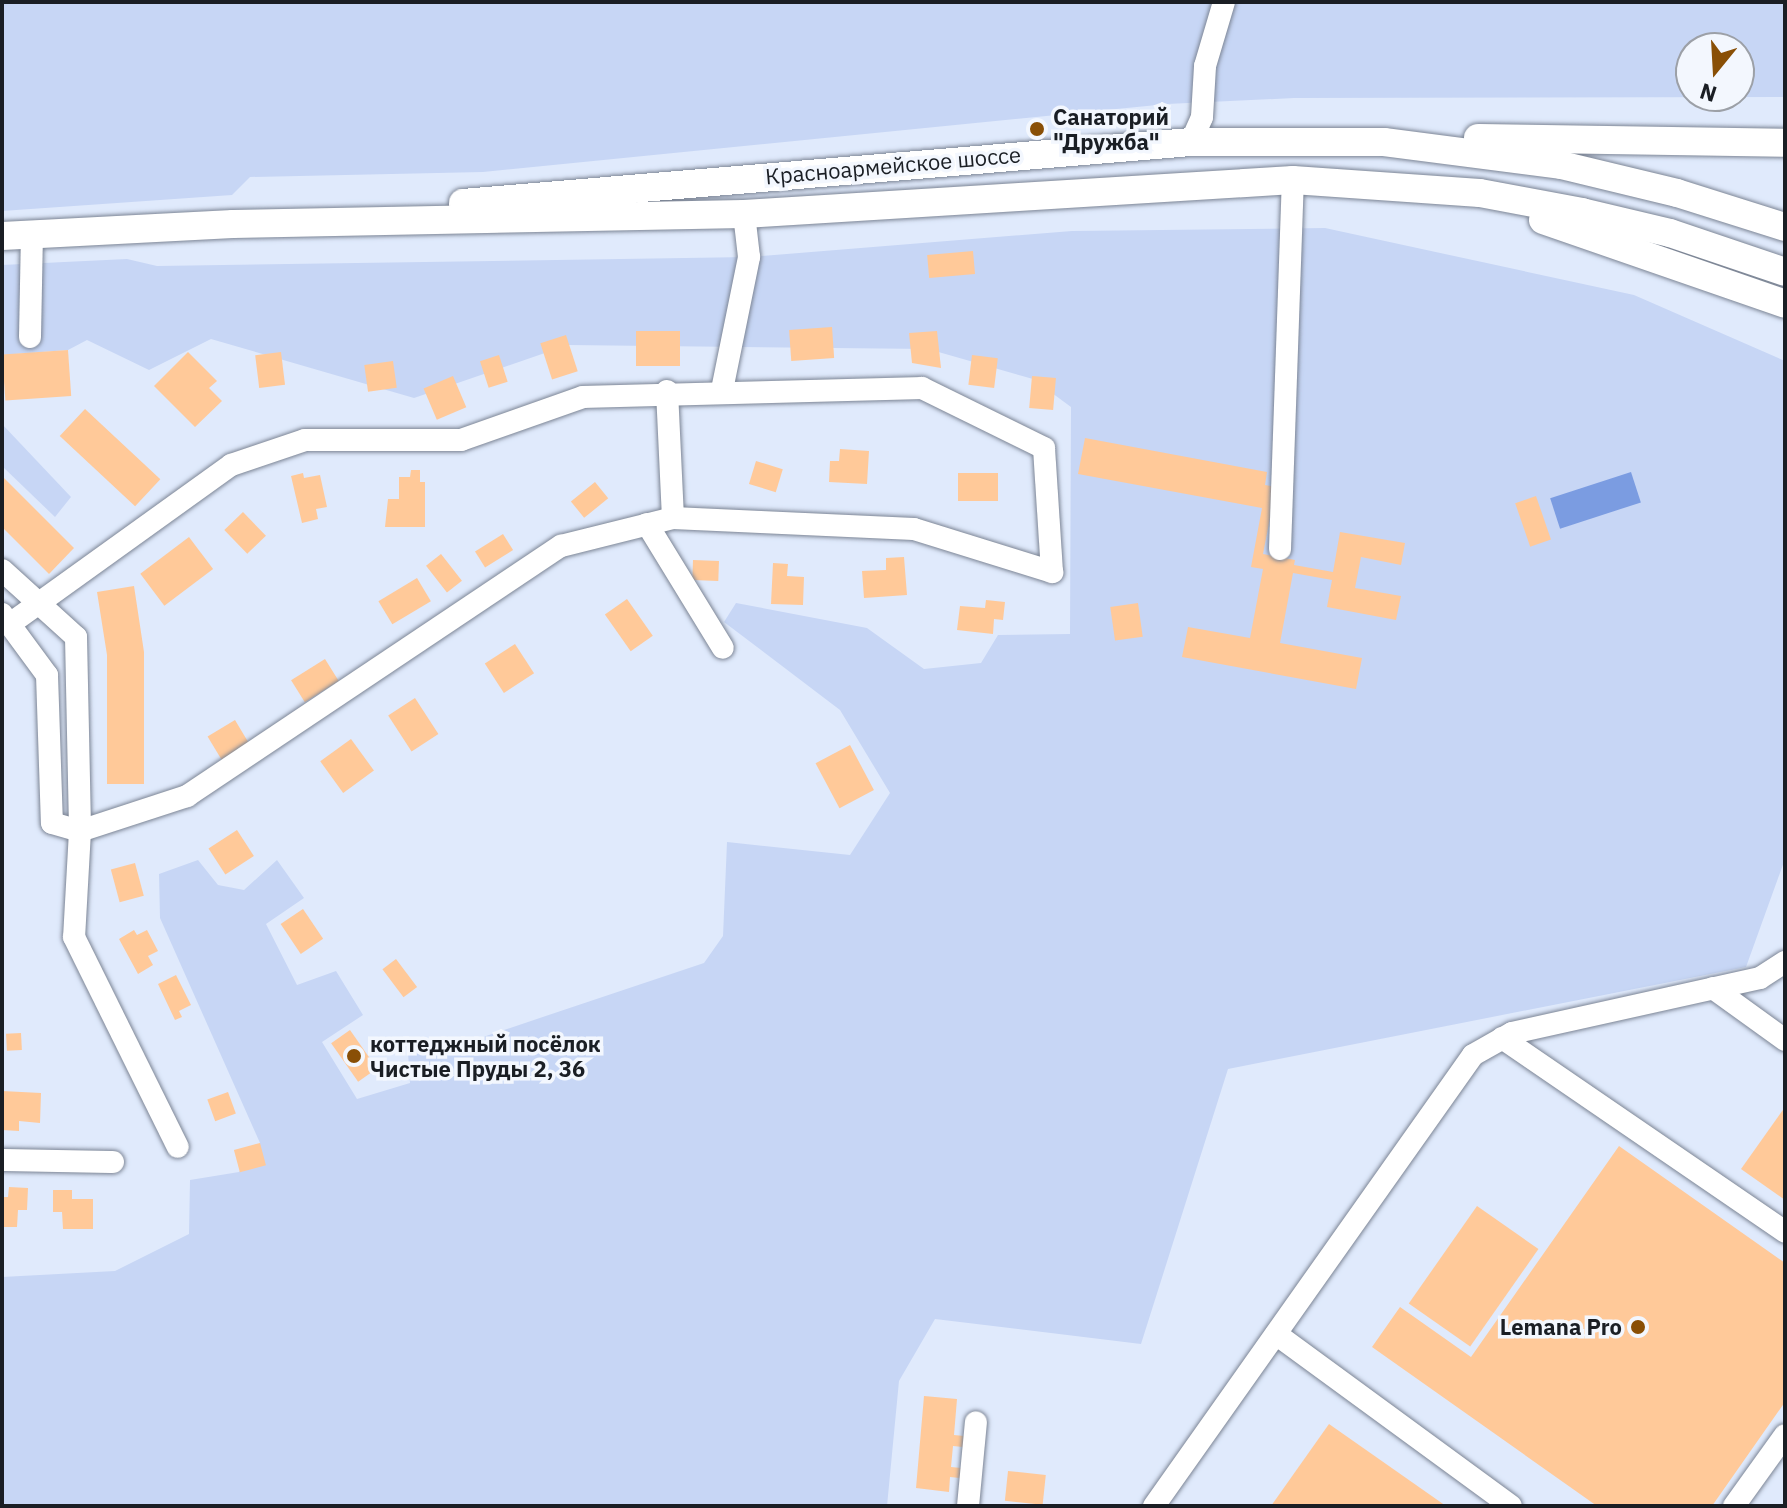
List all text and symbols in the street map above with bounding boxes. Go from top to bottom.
north arrow [1675,32,1755,112]
text: N [1696,77,1720,110]
place label: Санаторий "Дружба" [1053,103,1169,154]
marker: Санаторий "Дружба" [1028,120,1046,138]
street label: Красноармейское шоссе [764,141,1022,189]
place label: коттеджный посёлок Чистые Пруды 2, 36 [370,1030,601,1082]
marker: коттеджный посёлок Чистые Пруды 2, 36 [345,1047,363,1065]
place label: Lemana Pro [1500,1314,1622,1340]
marker: Lemana Pro [1629,1318,1647,1336]

